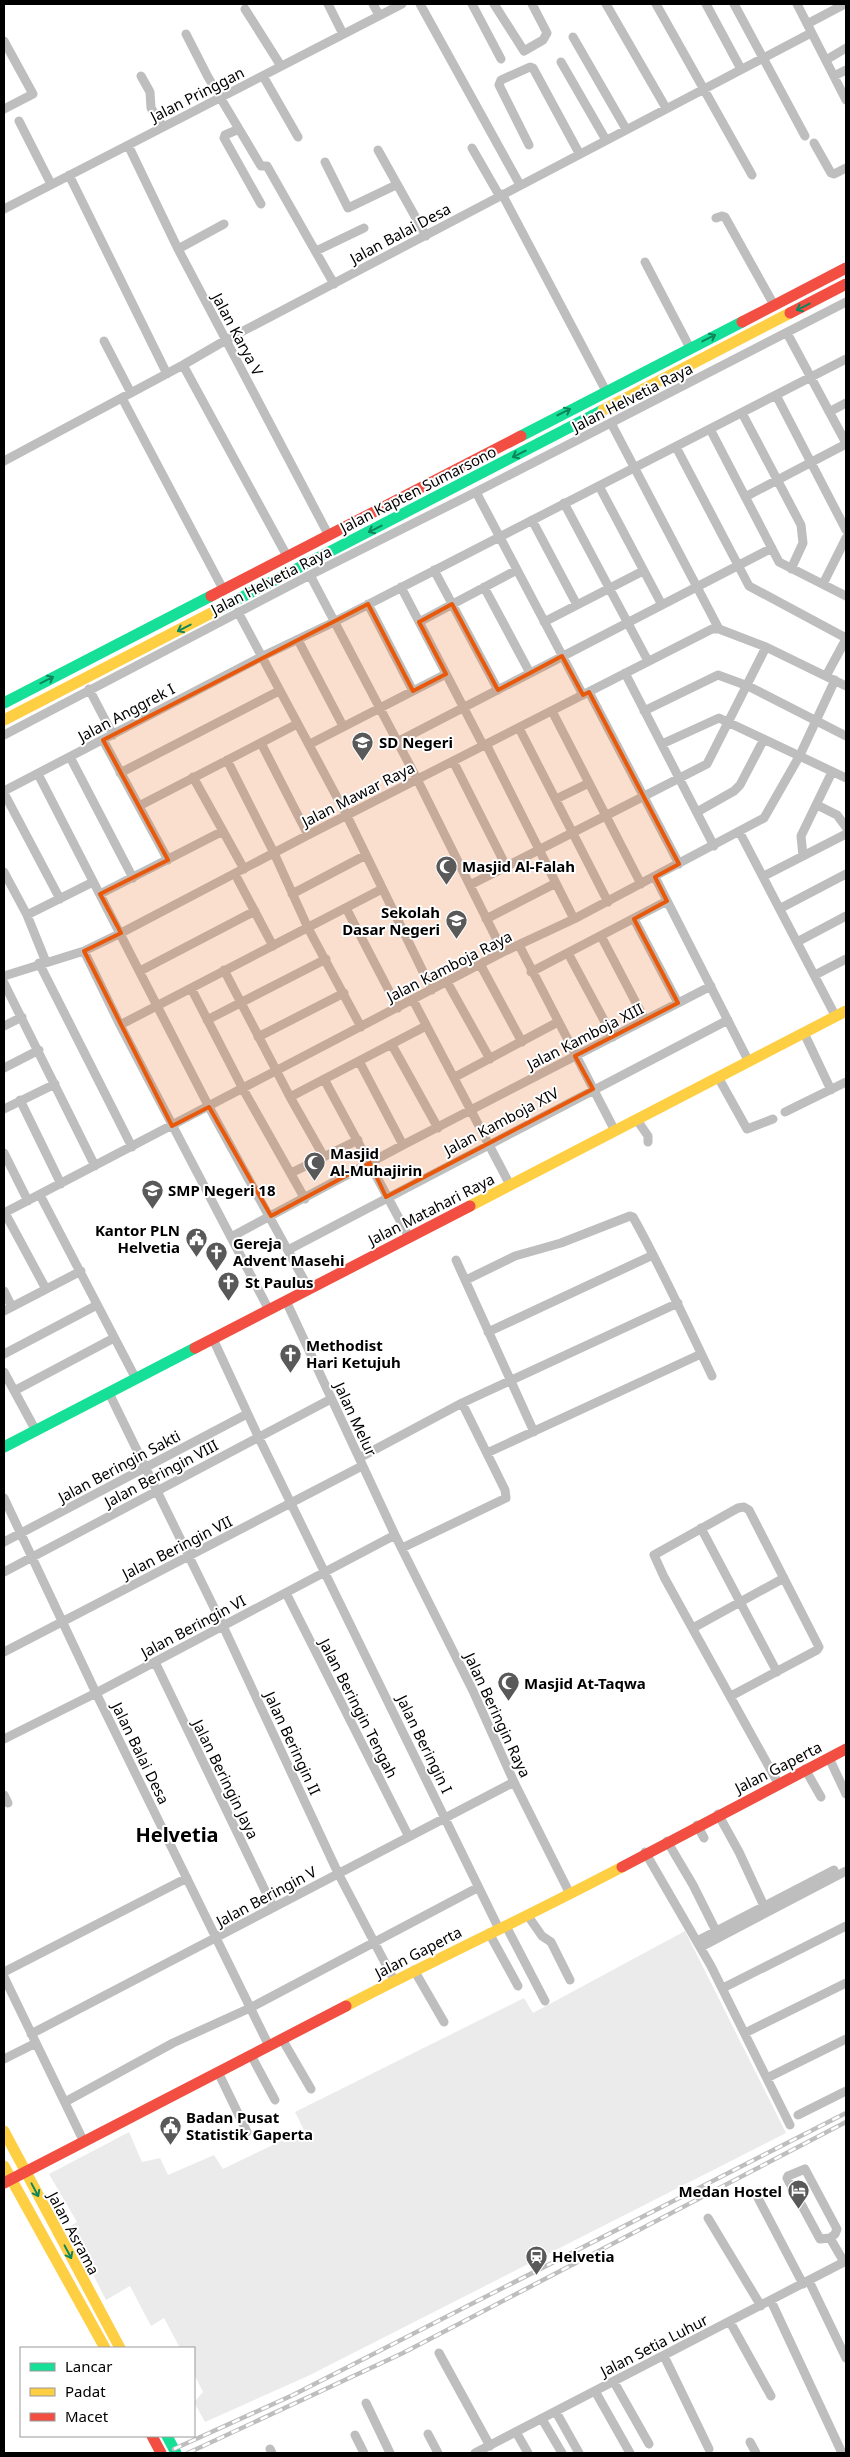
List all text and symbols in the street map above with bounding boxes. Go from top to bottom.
street label: Jalan Pringgan [145,62,247,127]
street label: Jalan Balai Desa [344,198,454,269]
street label: Jalan Karya V [207,287,268,379]
one-way arrow [796,303,811,312]
one-way arrow [701,333,716,342]
street label: Jalan Helvetia Raya [566,358,696,437]
one-way arrow [557,407,572,417]
street label: Jalan Kapten Sumarsono [335,441,499,538]
one-way arrow [512,450,527,459]
one-way arrow [367,524,382,534]
street label: Jalan Helvetia Raya [205,541,335,620]
one-way arrow [177,623,191,633]
one-way arrow [39,675,54,684]
street label: Jalan Anggrek I [72,678,178,747]
school or university icon: SD Negeri [351,730,375,761]
place label: SD Negeri [379,732,453,752]
street label: Jalan Mawar Raya [296,757,418,832]
mosque icon: Masjid Al-Falah [434,854,458,885]
place label: Masjid Al-Falah [462,856,575,876]
place label: Sekolah Dasar Negeri [342,902,440,939]
school or university icon: Sekolah Dasar Negeri [444,909,468,940]
street label: Jalan Kamboja Raya [381,926,515,1007]
street label: Jalan Kamboja XIII [522,998,647,1075]
street label: Jalan Kamboja XIV [438,1082,562,1161]
place label: Masjid Al-Muhajirin [330,1143,422,1180]
mosque icon: Masjid Al-Muhajirin [302,1150,326,1181]
street label: Jalan Matahari Raya [363,1168,498,1250]
school or university icon: SMP Negeri 18 [140,1178,164,1209]
place label: SMP Negeri 18 [168,1180,276,1200]
place label: Kantor PLN Helvetia [95,1220,180,1257]
public building icon: Kantor PLN Helvetia [184,1227,208,1258]
place label: Gereja Advent Masehi [233,1233,344,1270]
church icon: Gereja Advent Masehi [205,1240,229,1271]
church icon: St Paulus [217,1270,241,1301]
place label: St Paulus [245,1272,313,1292]
place label: Methodist Hari Ketujuh [306,1335,401,1372]
church icon: Methodist Hari Ketujuh [278,1342,302,1373]
street label: Jalan Melur [329,1377,382,1459]
street label: Jalan Beringin Sakti [53,1425,184,1508]
street label: Jalan Beringin VIII [99,1435,221,1512]
street label: Jalan Beringin VII [117,1511,235,1584]
street label: Jalan Beringin VI [135,1590,249,1663]
street label: Jalan Beringin Tengah [314,1633,403,1781]
street label: Jalan Beringin Raya [459,1648,536,1781]
mosque icon: Masjid At-Taqwa [496,1671,520,1702]
place label: Masjid At-Taqwa [524,1673,646,1693]
street label: Jalan Beringin II [259,1686,326,1798]
street label: Jalan Beringin I [392,1690,457,1796]
street label: Jalan Balai Desa [107,1697,174,1807]
street label: Jalan Beringin Jaya [188,1714,264,1842]
street label: Jalan Gaperta [729,1737,825,1798]
district label: Helvetia [135,1821,219,1848]
street label: Jalan Beringin V [211,1861,320,1932]
street label: Jalan Gaperta [369,1922,465,1983]
place label: Badan Pusat Statistik Gaperta [186,2107,313,2144]
public building icon: Badan Pusat Statistik Gaperta [158,2114,182,2145]
hotel icon: Medan Hostel [786,2179,810,2210]
place label: Medan Hostel [678,2181,782,2201]
one-way arrow [30,2183,40,2198]
street label: Jalan Asrama [43,2186,104,2278]
station icon: Helvetia [524,2244,548,2275]
one-way arrow [63,2245,73,2260]
place label: Helvetia [552,2246,614,2266]
street label: Jalan Setia Luhur [595,2309,711,2382]
legend [20,2347,195,2437]
text: Lancar [65,2356,112,2376]
text: Padat [65,2381,106,2401]
text: Macet [65,2406,109,2426]

